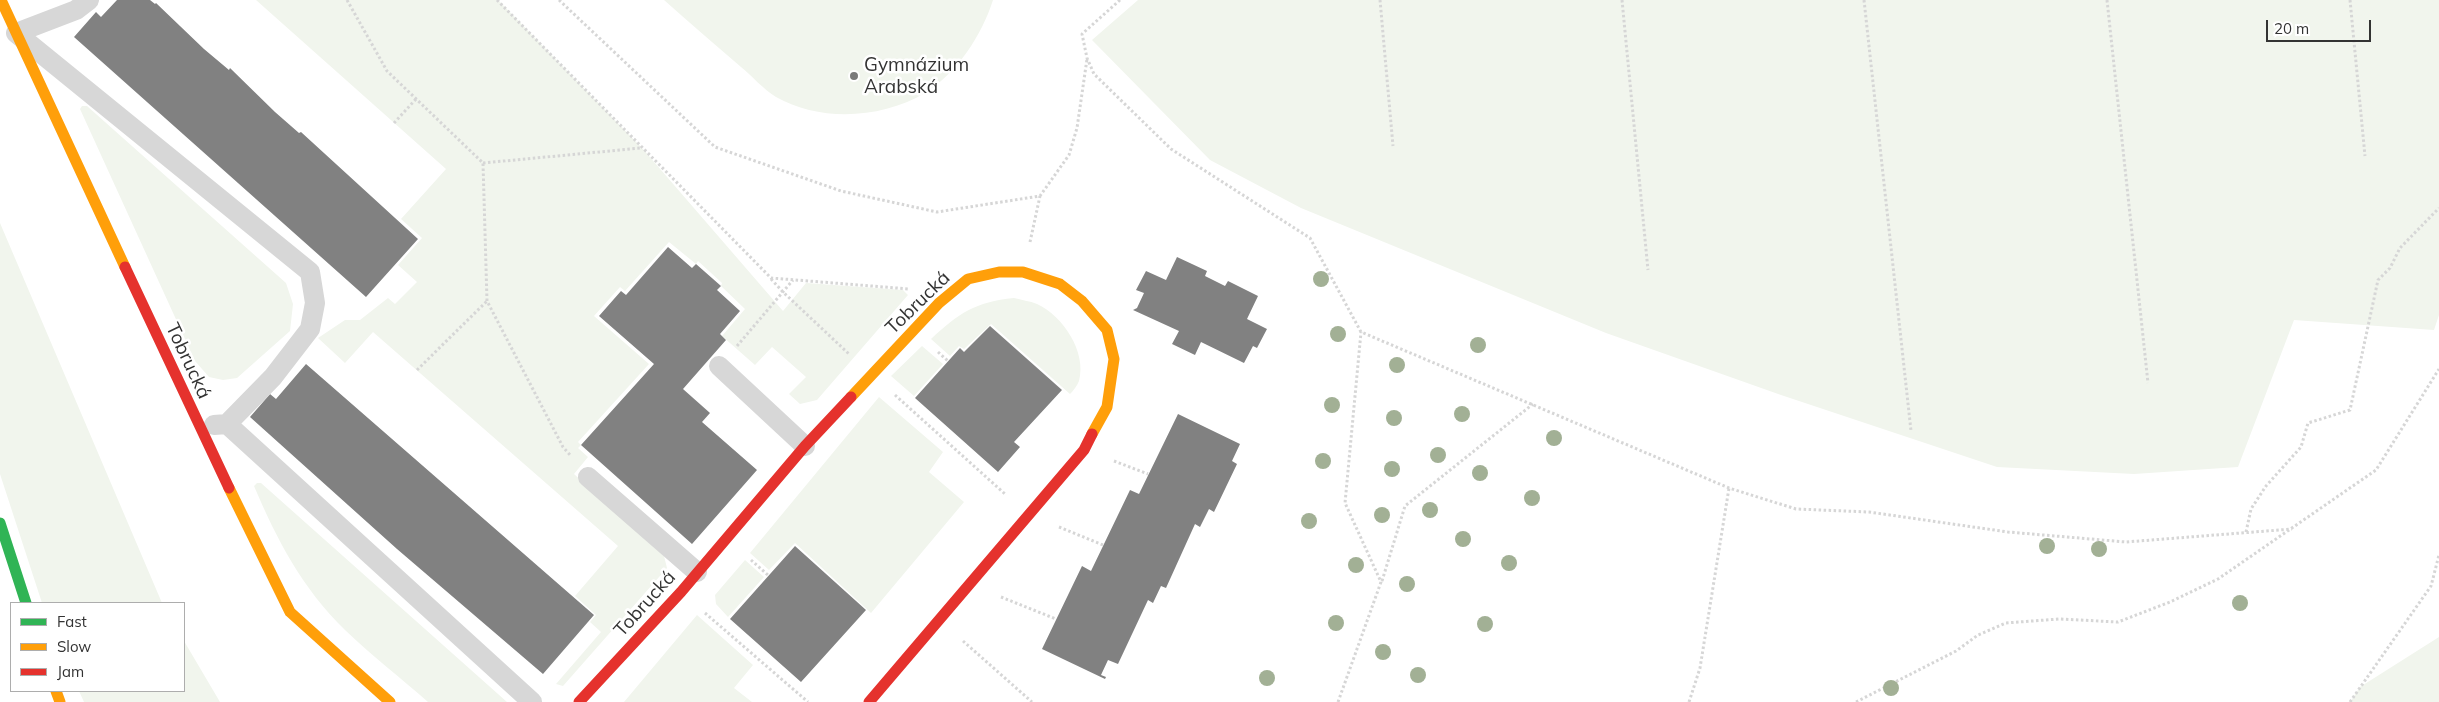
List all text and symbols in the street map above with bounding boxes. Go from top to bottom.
scale bar [2269,10,2374,42]
text: 20 m [2274,19,2309,38]
place label: Gymnázium Arabská [864,54,969,98]
marker: Gymnázium Arabská [848,70,860,82]
street label: Tobrucká [881,267,955,339]
street label: Tobrucká [161,320,215,402]
street label: Tobrucká [610,566,680,642]
legend [10,602,185,692]
text: Fast [57,612,87,631]
text: Slow [57,637,91,656]
text: Jam [57,662,84,681]

